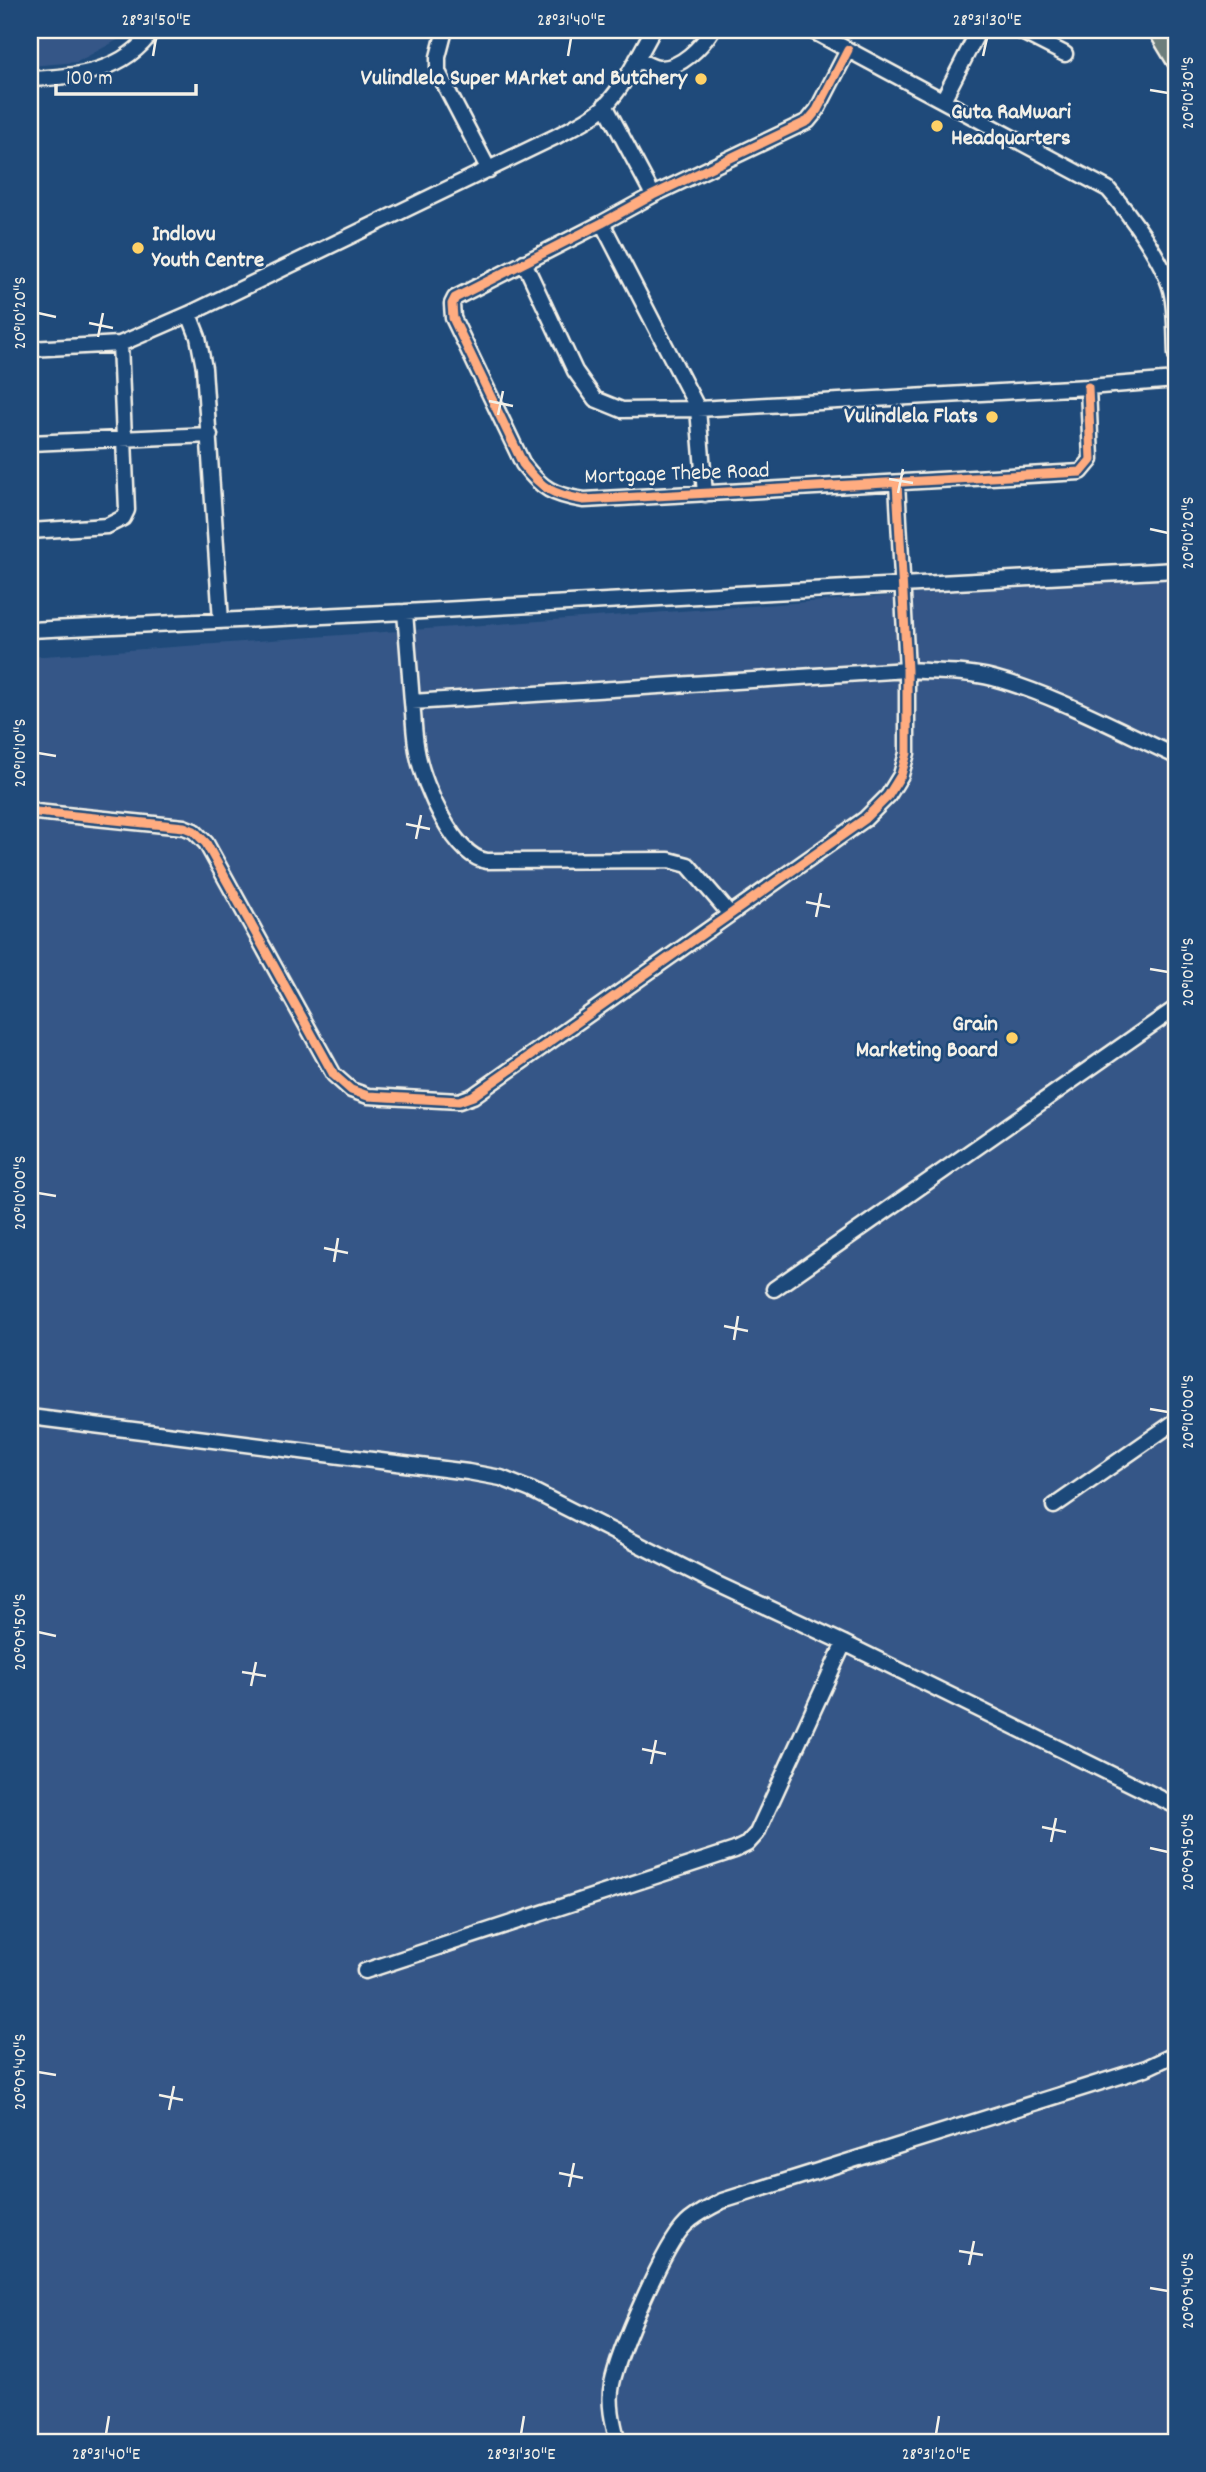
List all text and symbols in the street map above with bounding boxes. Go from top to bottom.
text: 28°31'50"E [121,9,191,34]
text: 28°31'40"E [537,9,605,34]
text: 28°31'30"E [953,9,1021,34]
scale bar [56,52,196,96]
text: 20°10'30"S [1177,56,1202,129]
place label: Vulindlela Super MArket and Butchery [361,63,689,96]
text: 100 m [66,65,113,95]
marker: Vulindlela Super MArket and Butchery [693,71,709,87]
place label: Guta RaMwari Headquarters [951,97,1072,156]
marker: Guta RaMwari Headquarters [929,118,945,134]
place label: Indlovu Youth Centre [151,219,264,278]
marker: Indlovu Youth Centre [130,240,146,256]
text: 20°10'20"S [9,277,34,349]
place label: Vulindlela Flats [844,401,978,434]
marker: Vulindlela Flats [984,409,1000,425]
street label: Mortgage Thebe Road [584,455,770,495]
text: 20°10'20"S [1177,497,1202,569]
text: 20°10'10"S [9,719,34,787]
text: 20°10'10"S [1177,938,1202,1006]
place label: Grain Marketing Board [856,1009,998,1068]
marker: Grain Marketing Board [1004,1030,1020,1046]
text: 20°10'00"S [9,1156,34,1230]
text: 20°10'00"S [1177,1375,1202,1449]
text: 20°09'50"S [9,1593,34,1671]
text: 20°09'50"S [1177,1813,1202,1891]
text: 20°09'40"S [9,2034,34,2110]
text: 20°09'40"S [1177,2253,1202,2329]
text: 28°31'40"E [72,2443,140,2468]
text: 28°31'30"E [487,2443,555,2468]
text: 28°31'20"E [902,2443,970,2468]

